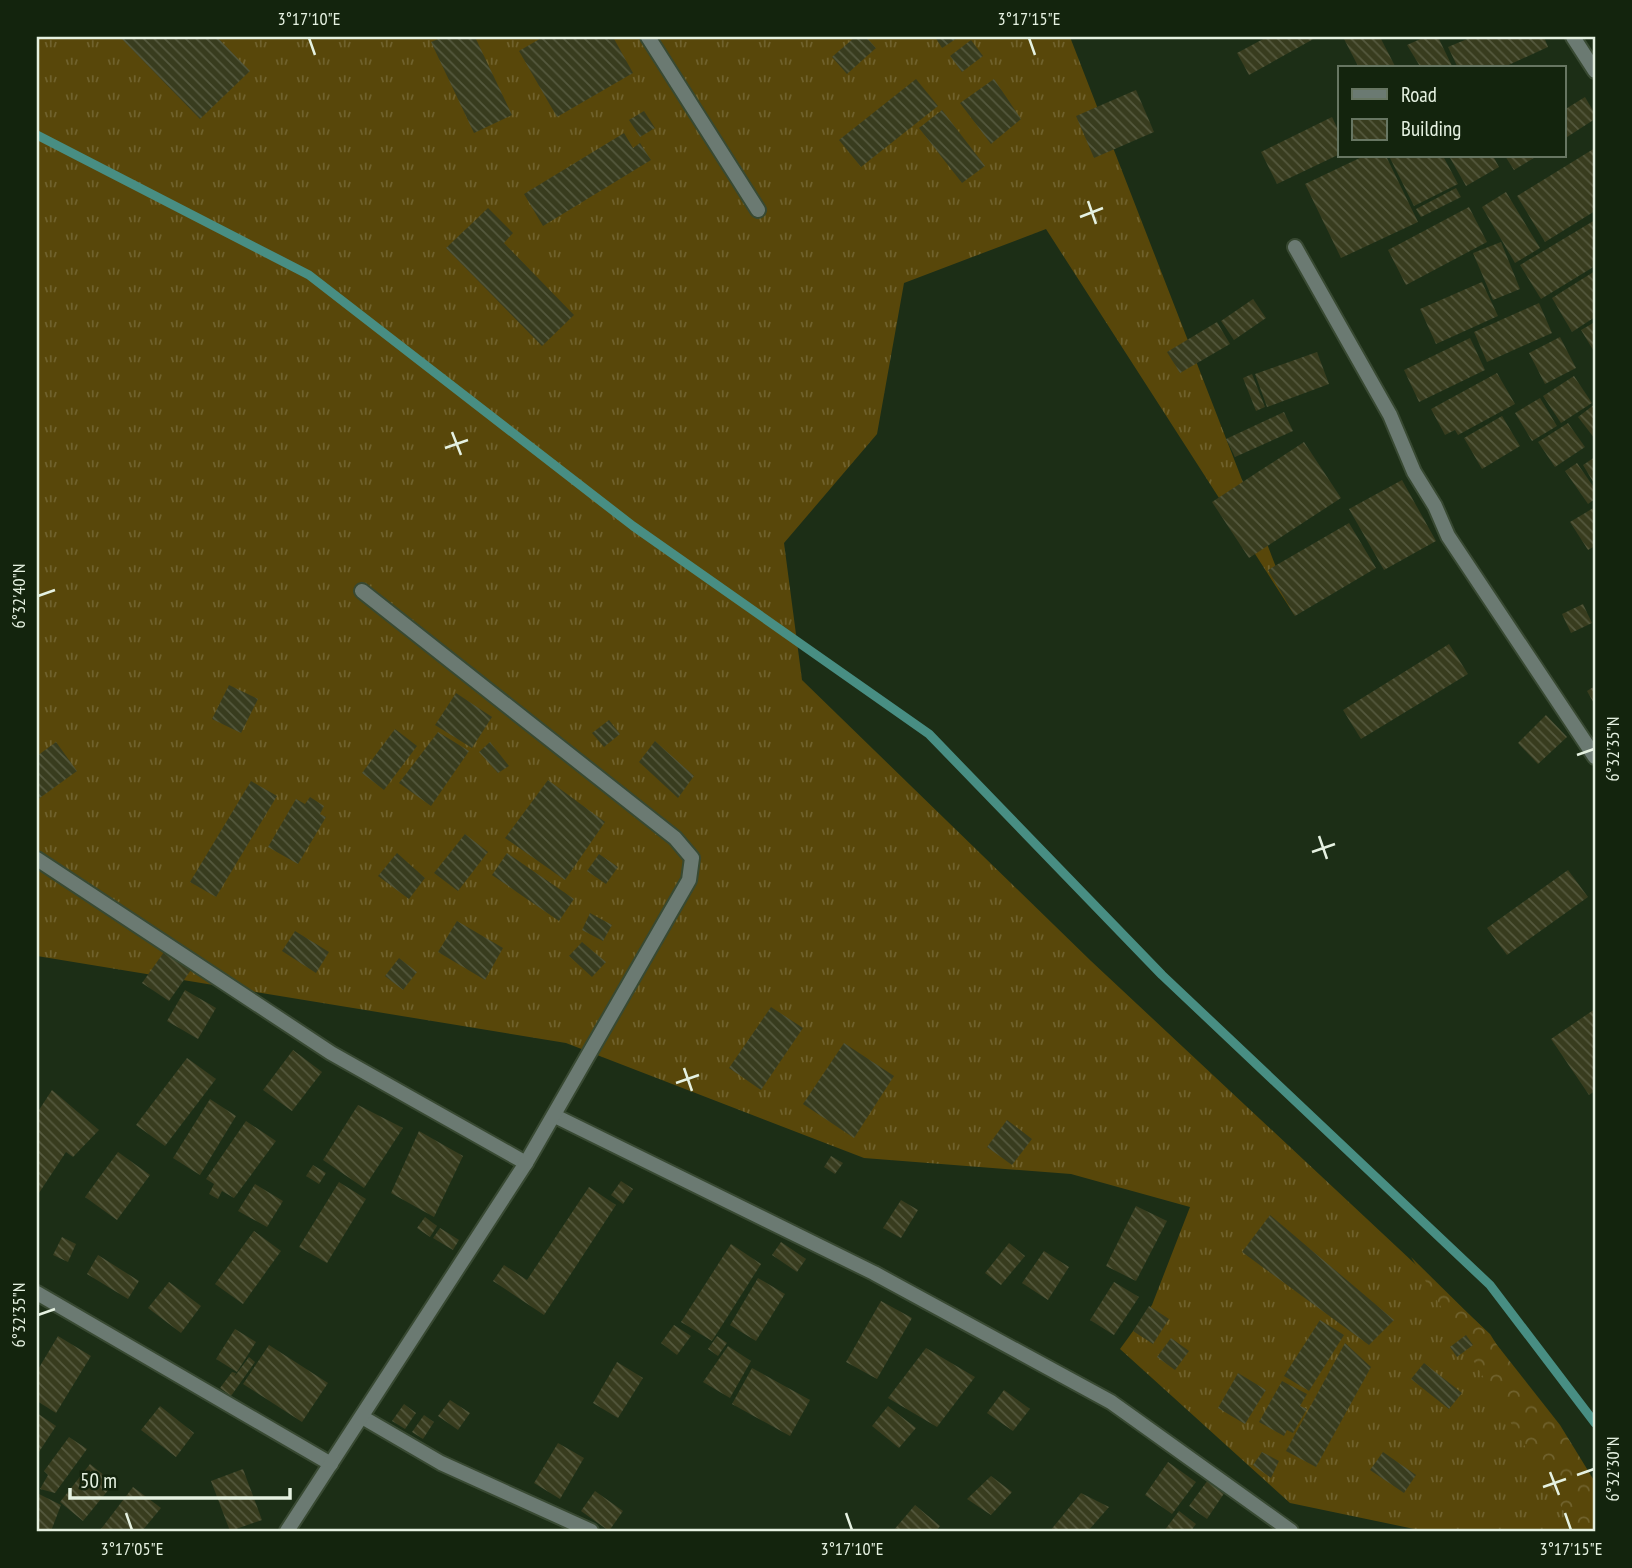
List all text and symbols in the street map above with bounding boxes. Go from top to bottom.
text: 3°17'10"E [278,7,340,30]
text: 3°17'15"E [998,7,1060,30]
legend [1338,66,1566,158]
text: Road [1401,81,1437,108]
text: Building [1401,115,1461,142]
text: 6°32'40"N [7,564,30,628]
text: 6°32'35"N [1601,717,1624,781]
text: 6°32'35"N [7,1283,30,1347]
text: 6°32'30"N [1601,1437,1624,1501]
scale bar [70,1456,290,1500]
text: 50 m [80,1467,117,1494]
text: 3°17'05"E [101,1537,163,1560]
text: 3°17'10"E [821,1537,883,1560]
text: 3°17'15"E [1540,1537,1602,1560]

